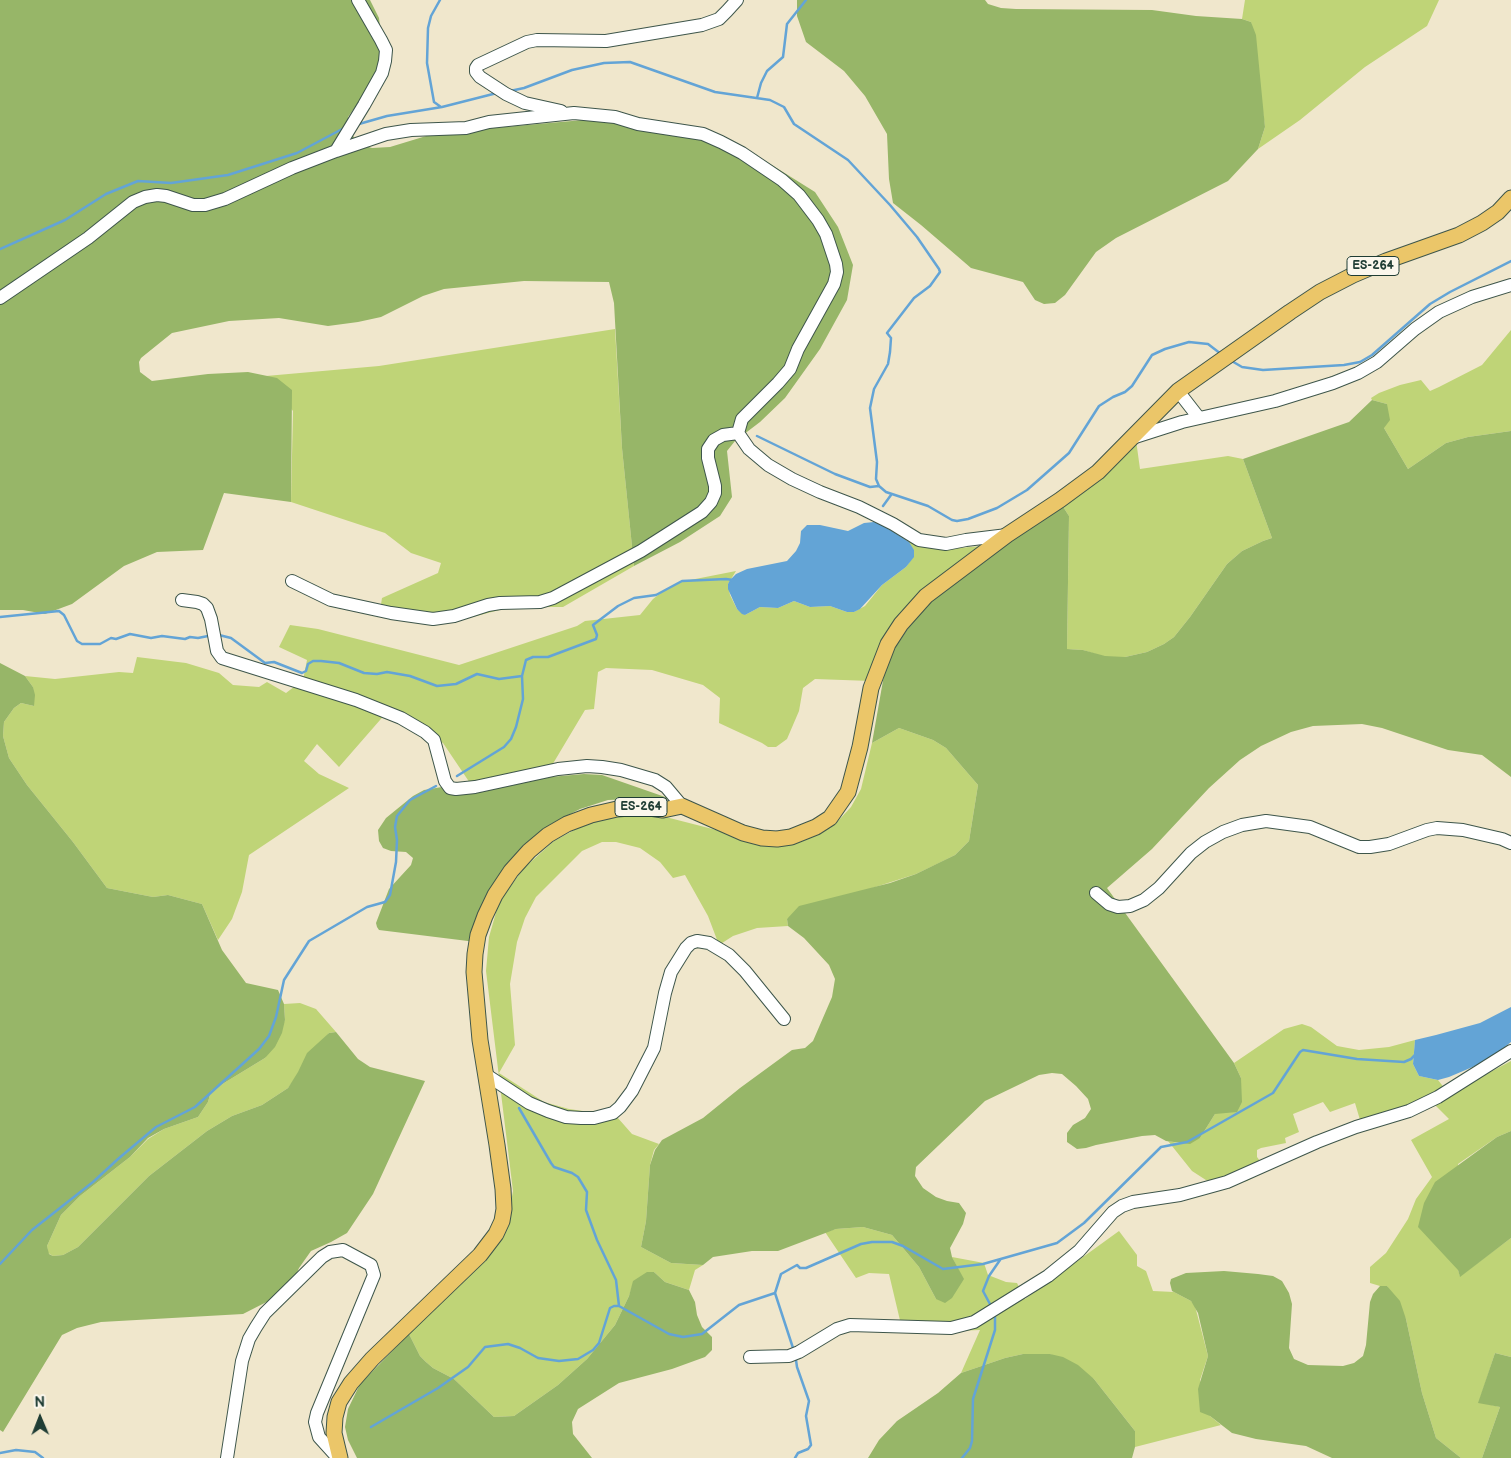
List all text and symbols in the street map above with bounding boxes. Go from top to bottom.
road number: ES-264 [1347,256,1399,276]
road number: ES-264 [615,798,667,816]
north arrow [15,1393,65,1443]
text: N [34,1394,45,1411]

